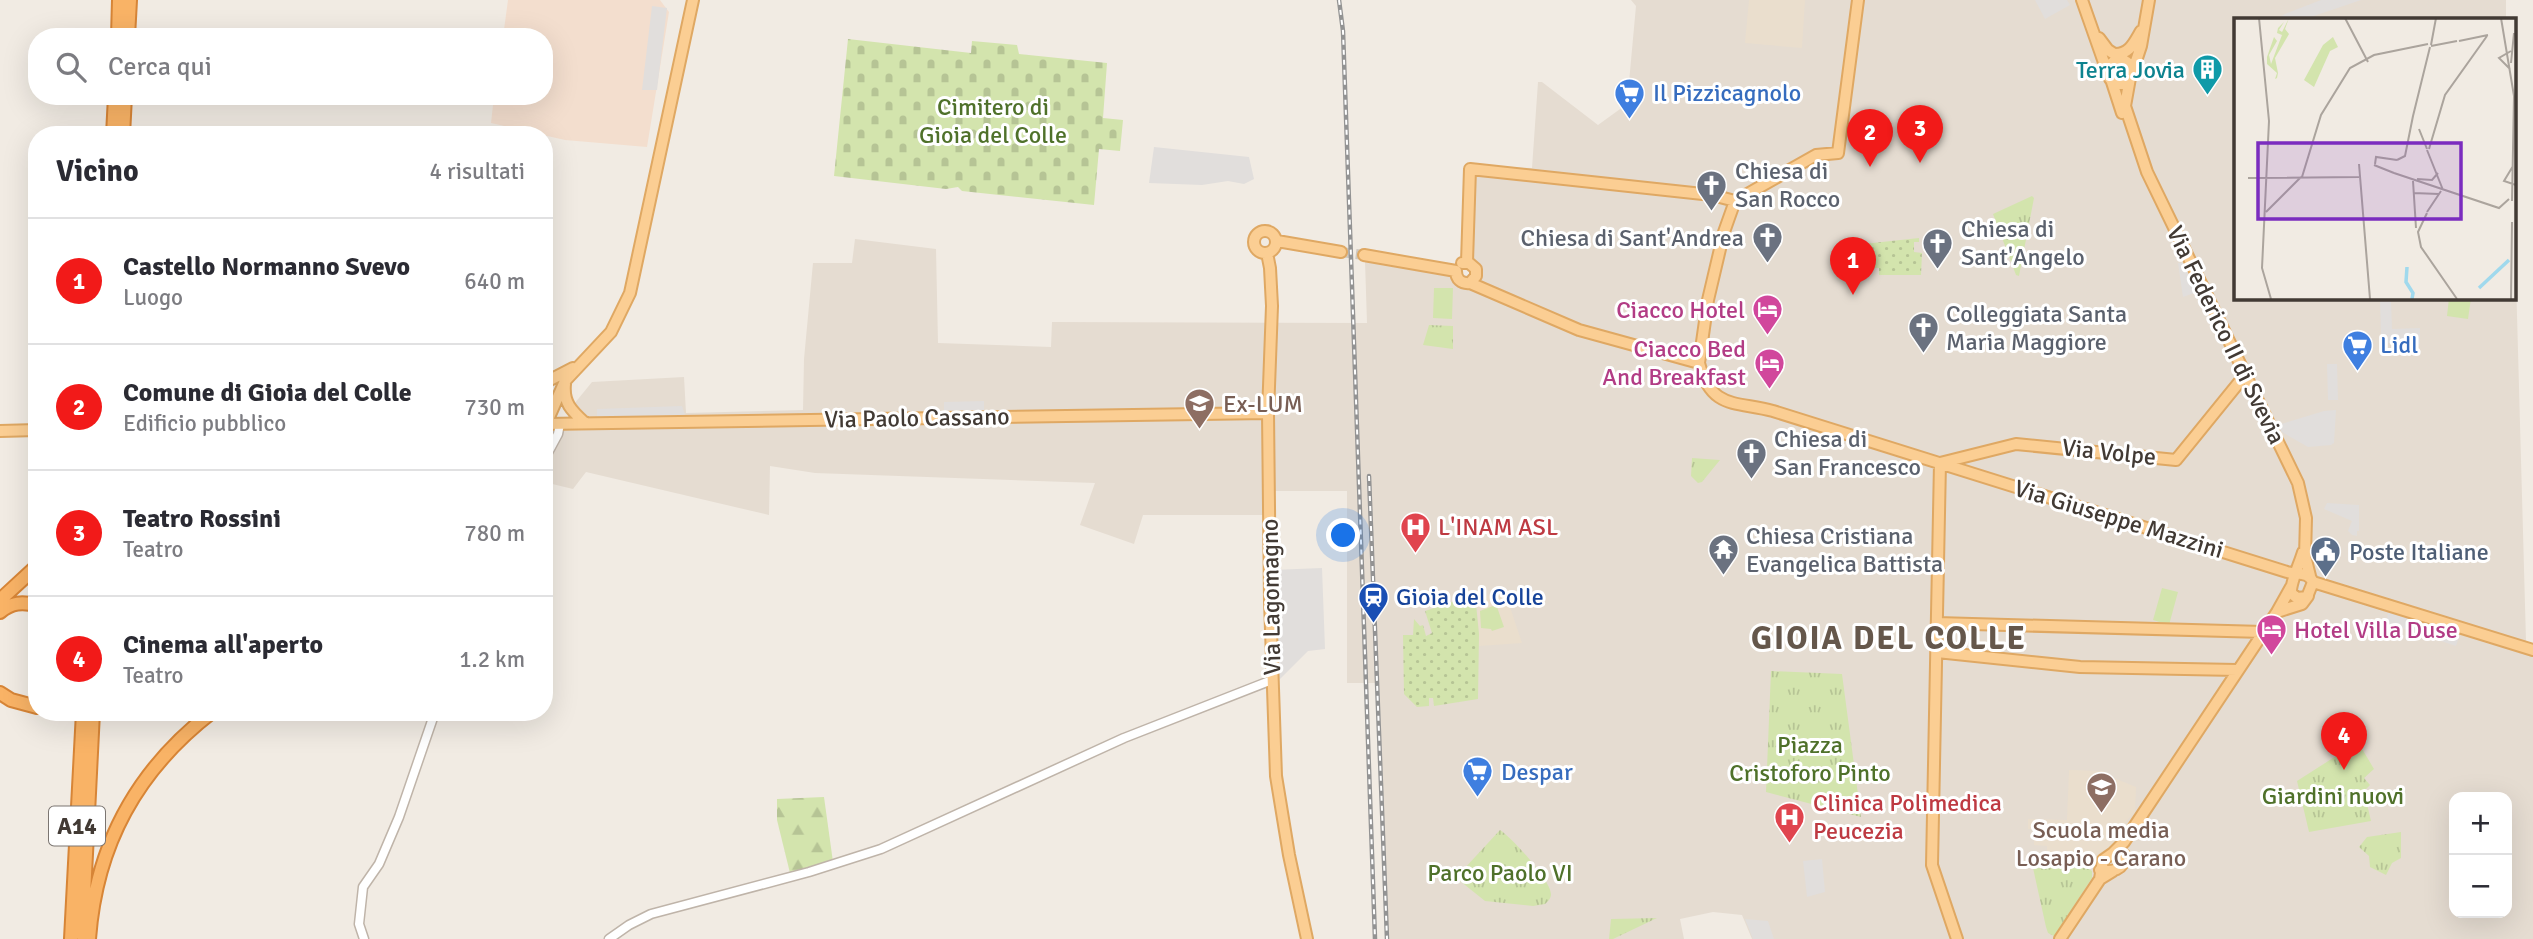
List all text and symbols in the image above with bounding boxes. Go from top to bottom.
inset map [2234,18,2516,299]
search box [28,28,553,105]
icon: search [52,48,90,86]
text: Cerca qui [108,51,212,83]
building icon: Terra Jovia [2191,53,2225,97]
place label: Terra Jovia [2076,55,2185,85]
supermarket icon: Il Pizzicagnolo [1613,76,1647,120]
place label: Il Pizzicagnolo [1653,78,1801,108]
park label: Cimitero di Gioia del Colle [919,92,1067,150]
pin: 3 [1897,105,1943,163]
pin: 2 [1847,109,1893,167]
text: Vicino [56,153,139,190]
place label: Chiesa di San Rocco [1735,156,1840,214]
text: 4 risultati [429,157,525,186]
church icon: Chiesa di San Rocco [1695,168,1729,212]
place label: Chiesa di Sant'Angelo [1961,214,2085,272]
church icon: Chiesa di Sant'Andrea [1750,221,1784,265]
street label: Via Federico II di Svevia [2160,221,2292,449]
place label: Chiesa di Sant'Andrea [1521,223,1744,253]
church icon: Chiesa di Sant'Angelo [1921,226,1955,270]
pin: 1 [1830,237,1876,295]
text: Castello Normanno Svevo [123,251,410,283]
text: 1 [73,267,85,296]
text: 640 m [464,267,525,296]
text: Luogo [123,283,183,312]
hotel icon: Ciacco Hotel [1751,293,1785,337]
place label: Ciacco Hotel [1616,295,1745,325]
place label: Colleggiata Santa Maria Maggiore [1946,299,2127,357]
church icon: Colleggiata Santa Maria Maggiore [1906,311,1940,355]
supermarket icon: Lidl [2340,328,2374,372]
place label: Lidl [2380,330,2418,360]
place label: Ciacco Bed And Breakfast [1602,334,1746,392]
hotel icon: Ciacco Bed And Breakfast [1752,346,1786,390]
text: Comune di Gioia del Colle [123,377,412,409]
school or university icon: Ex-LUM [1183,387,1217,431]
place label: Ex-LUM [1223,389,1303,419]
text: 2 [73,393,85,422]
text: 730 m [464,393,525,422]
street label: Via Paolo Cassano [824,401,1010,435]
text: Edificio pubblico [123,409,286,438]
place label: Chiesa di San Francesco [1774,424,1921,482]
street label: Via Volpe [2060,432,2158,472]
church icon: Chiesa di San Francesco [1734,436,1768,480]
street label: Via Giuseppe Mazzini [2011,473,2227,565]
text: Teatro Rossini [123,503,281,535]
hospital icon: L'INAM ASL [1398,510,1432,554]
place label: L'INAM ASL [1438,512,1558,542]
street label: Via Lagomagno [1255,518,1287,676]
your location [1326,518,1360,552]
text: 3 [73,519,85,548]
text: 780 m [464,519,525,548]
place label: Chiesa Cristiana Evangelica Battista [1746,521,1943,579]
temple icon: Chiesa Cristiana Evangelica Battista [1706,533,1740,577]
text: Teatro [123,535,183,564]
public building icon: Poste Italiane [2309,535,2343,579]
place label: Poste Italiane [2349,537,2489,567]
station icon: Gioia del Colle [1356,580,1390,624]
place label: Gioia del Colle [1396,582,1544,612]
hotel icon: Hotel Villa Duse [2254,613,2288,657]
place label: Hotel Villa Duse [2294,615,2458,645]
district label: GIOIA DEL COLLE [1751,619,2027,658]
text: Cinema all'aperto [123,629,323,661]
text: 4 [73,645,85,674]
text: 1.2 km [459,645,525,674]
text: Teatro [123,661,183,690]
pin: 4 [2321,712,2367,770]
park label: Piazza Cristoforo Pinto [1729,730,1891,788]
supermarket icon: Despar [1461,755,1495,799]
place label: Despar [1501,757,1573,787]
school or university icon: Scuola media Losapio - Carano [2084,771,2118,815]
park label: Giardini nuovi [2262,781,2404,811]
place label: Clinica Polimedica Peucezia [1813,788,2002,846]
map controls [2449,792,2512,918]
button: + [2449,792,2512,855]
hospital icon: Clinica Polimedica Peucezia [1773,800,1807,844]
road number: A14 [49,806,105,846]
place label: Scuola media Losapio - Carano [2016,815,2186,873]
button: − [2449,855,2512,918]
park label: Parco Paolo VI [1427,858,1573,888]

